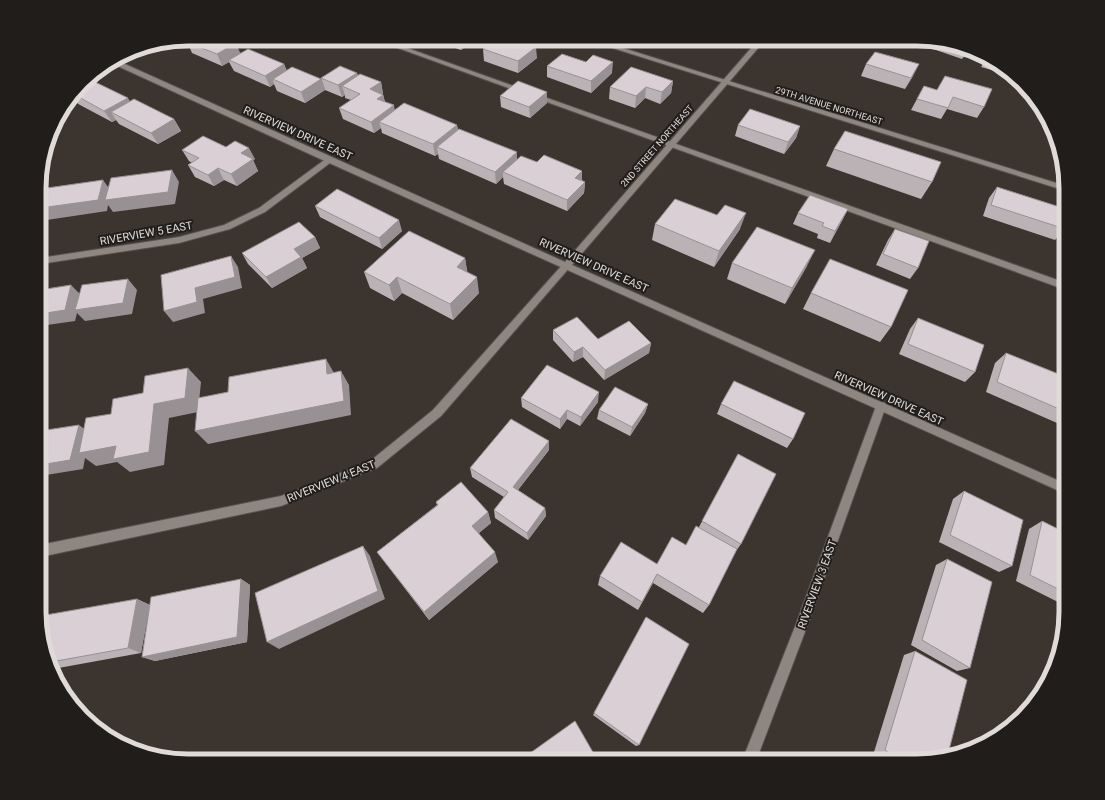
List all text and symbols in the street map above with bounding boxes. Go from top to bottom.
street label: 29TH AVENUE NORTHEAST [774,85,884,127]
street label: 2ND STREET NORTHEAST [619,103,696,189]
street label: RIVERVIEW DRIVE EAST [241,104,355,164]
street label: RIVERVIEW 5 EAST [99,219,194,248]
street label: RIVERVIEW DRIVE EAST [537,236,651,296]
street label: RIVERVIEW DRIVE EAST [832,369,946,429]
street label: RIVERVIEW 4 EAST [285,458,378,505]
street label: RIVERVIEW 3 EAST [795,537,840,631]

